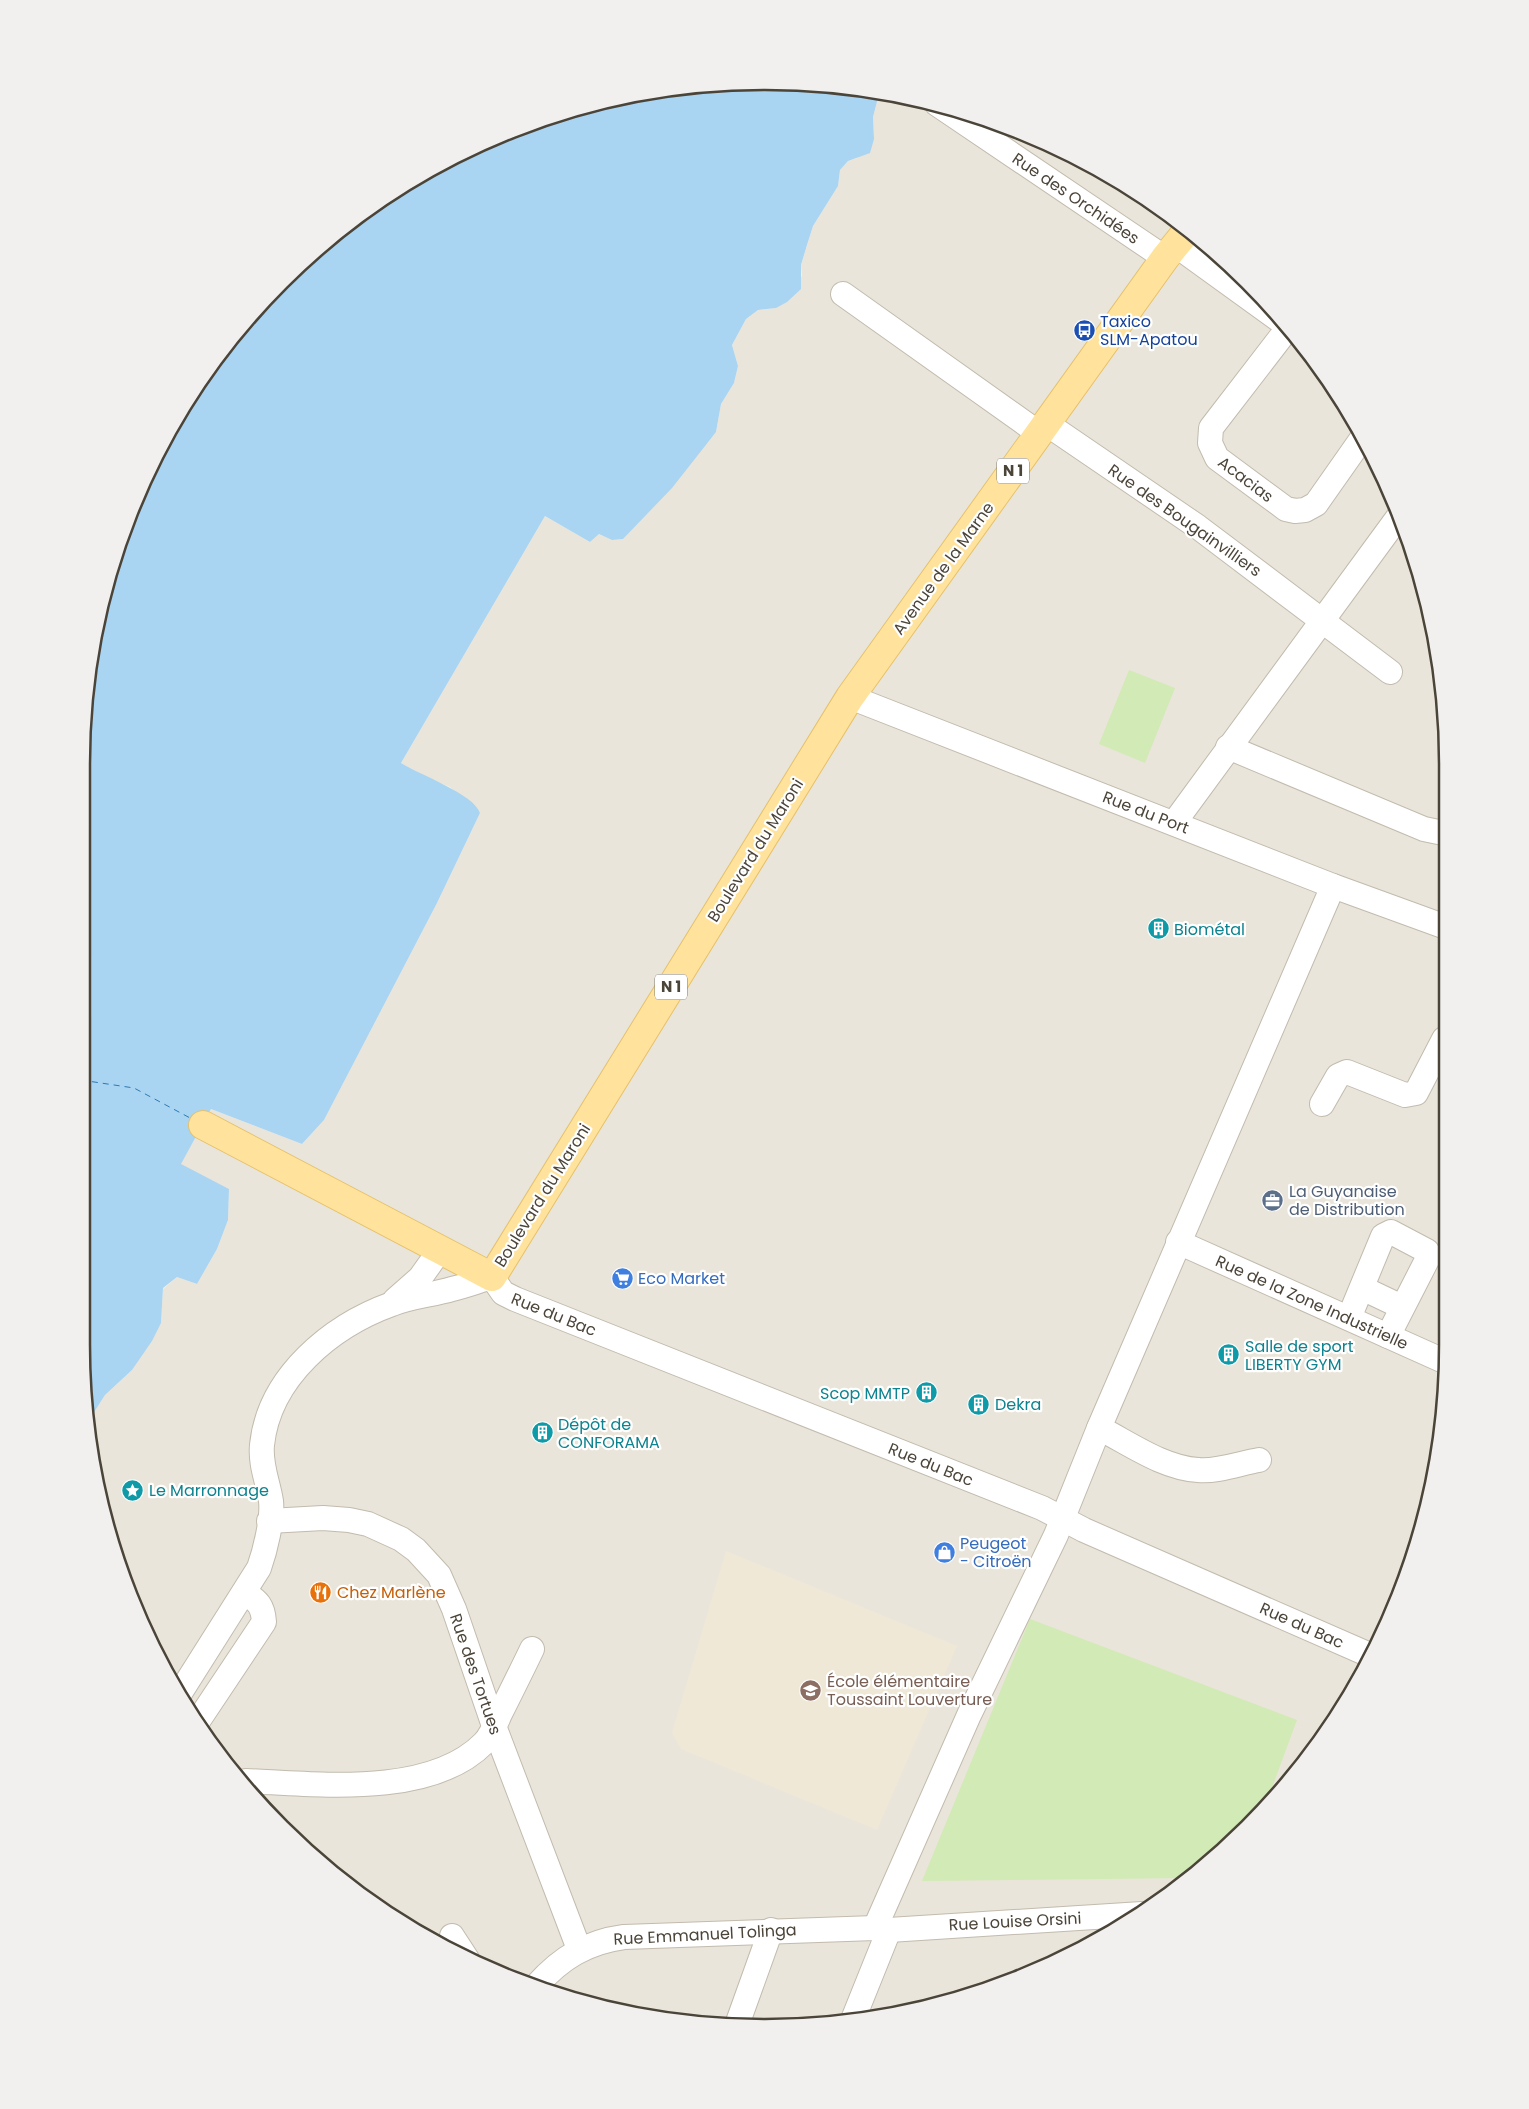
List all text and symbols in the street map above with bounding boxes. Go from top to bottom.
street label: Rue des Orchidées [1008,147,1144,250]
place label: Taxico SLM-Apatou [1100,310,1198,351]
bus stop icon: Taxico SLM-Apatou [1072,318,1096,342]
street label: Acacias [1213,451,1278,508]
road number: N 1 [997,458,1029,484]
street label: Rue des Bougainvilliers [1103,459,1266,582]
street label: Avenue de la Marne [887,497,1000,639]
street label: Boulevard du Maroni [702,774,809,926]
street label: Rue du Port [1099,785,1192,840]
building icon: Biométal [1146,917,1170,941]
place label: Biométal [1174,918,1245,941]
road number: N 1 [655,974,687,1000]
street label: Boulevard du Maroni [489,1119,596,1271]
place label: La Guyanaise de Distribution [1289,1180,1405,1221]
office icon: La Guyanaise de Distribution [1261,1188,1285,1212]
street label: Rue de la Zone Industrielle [1212,1250,1412,1355]
supermarket icon: Eco Market [610,1266,634,1290]
place label: Eco Market [638,1267,725,1290]
street label: Rue du Bac [508,1287,600,1342]
place label: Salle de sport LIBERTY GYM [1245,1335,1354,1376]
building icon: Salle de sport LIBERTY GYM [1217,1343,1241,1367]
building icon: Scop MMTP [914,1381,938,1405]
place label: Scop MMTP [820,1382,910,1405]
building icon: Dekra [967,1392,991,1416]
place label: Dekra [995,1393,1041,1416]
place label: Dépôt de CONFORAMA [558,1413,660,1454]
building icon: Dépôt de CONFORAMA [530,1421,554,1445]
street label: Rue du Bac [885,1437,977,1492]
place icon: Le Marronnage [121,1478,145,1502]
place label: Le Marronnage [149,1479,269,1502]
place label: Peugeot - Citroën [960,1532,1032,1573]
shop icon: Peugeot - Citroën [932,1540,956,1564]
restaurant icon: Chez Marlène [309,1580,333,1604]
place label: Chez Marlène [337,1581,446,1604]
street label: Rue du Bac [1256,1597,1348,1654]
street label: Rue des Tortues [444,1611,507,1738]
place label: École élémentaire Toussaint Louverture [827,1670,992,1711]
school or university icon: École élémentaire Toussaint Louverture [799,1678,823,1702]
street label: Rue Louise Orsini [948,1907,1082,1936]
street label: Rue Emmanuel Tolinga [613,1918,797,1951]

